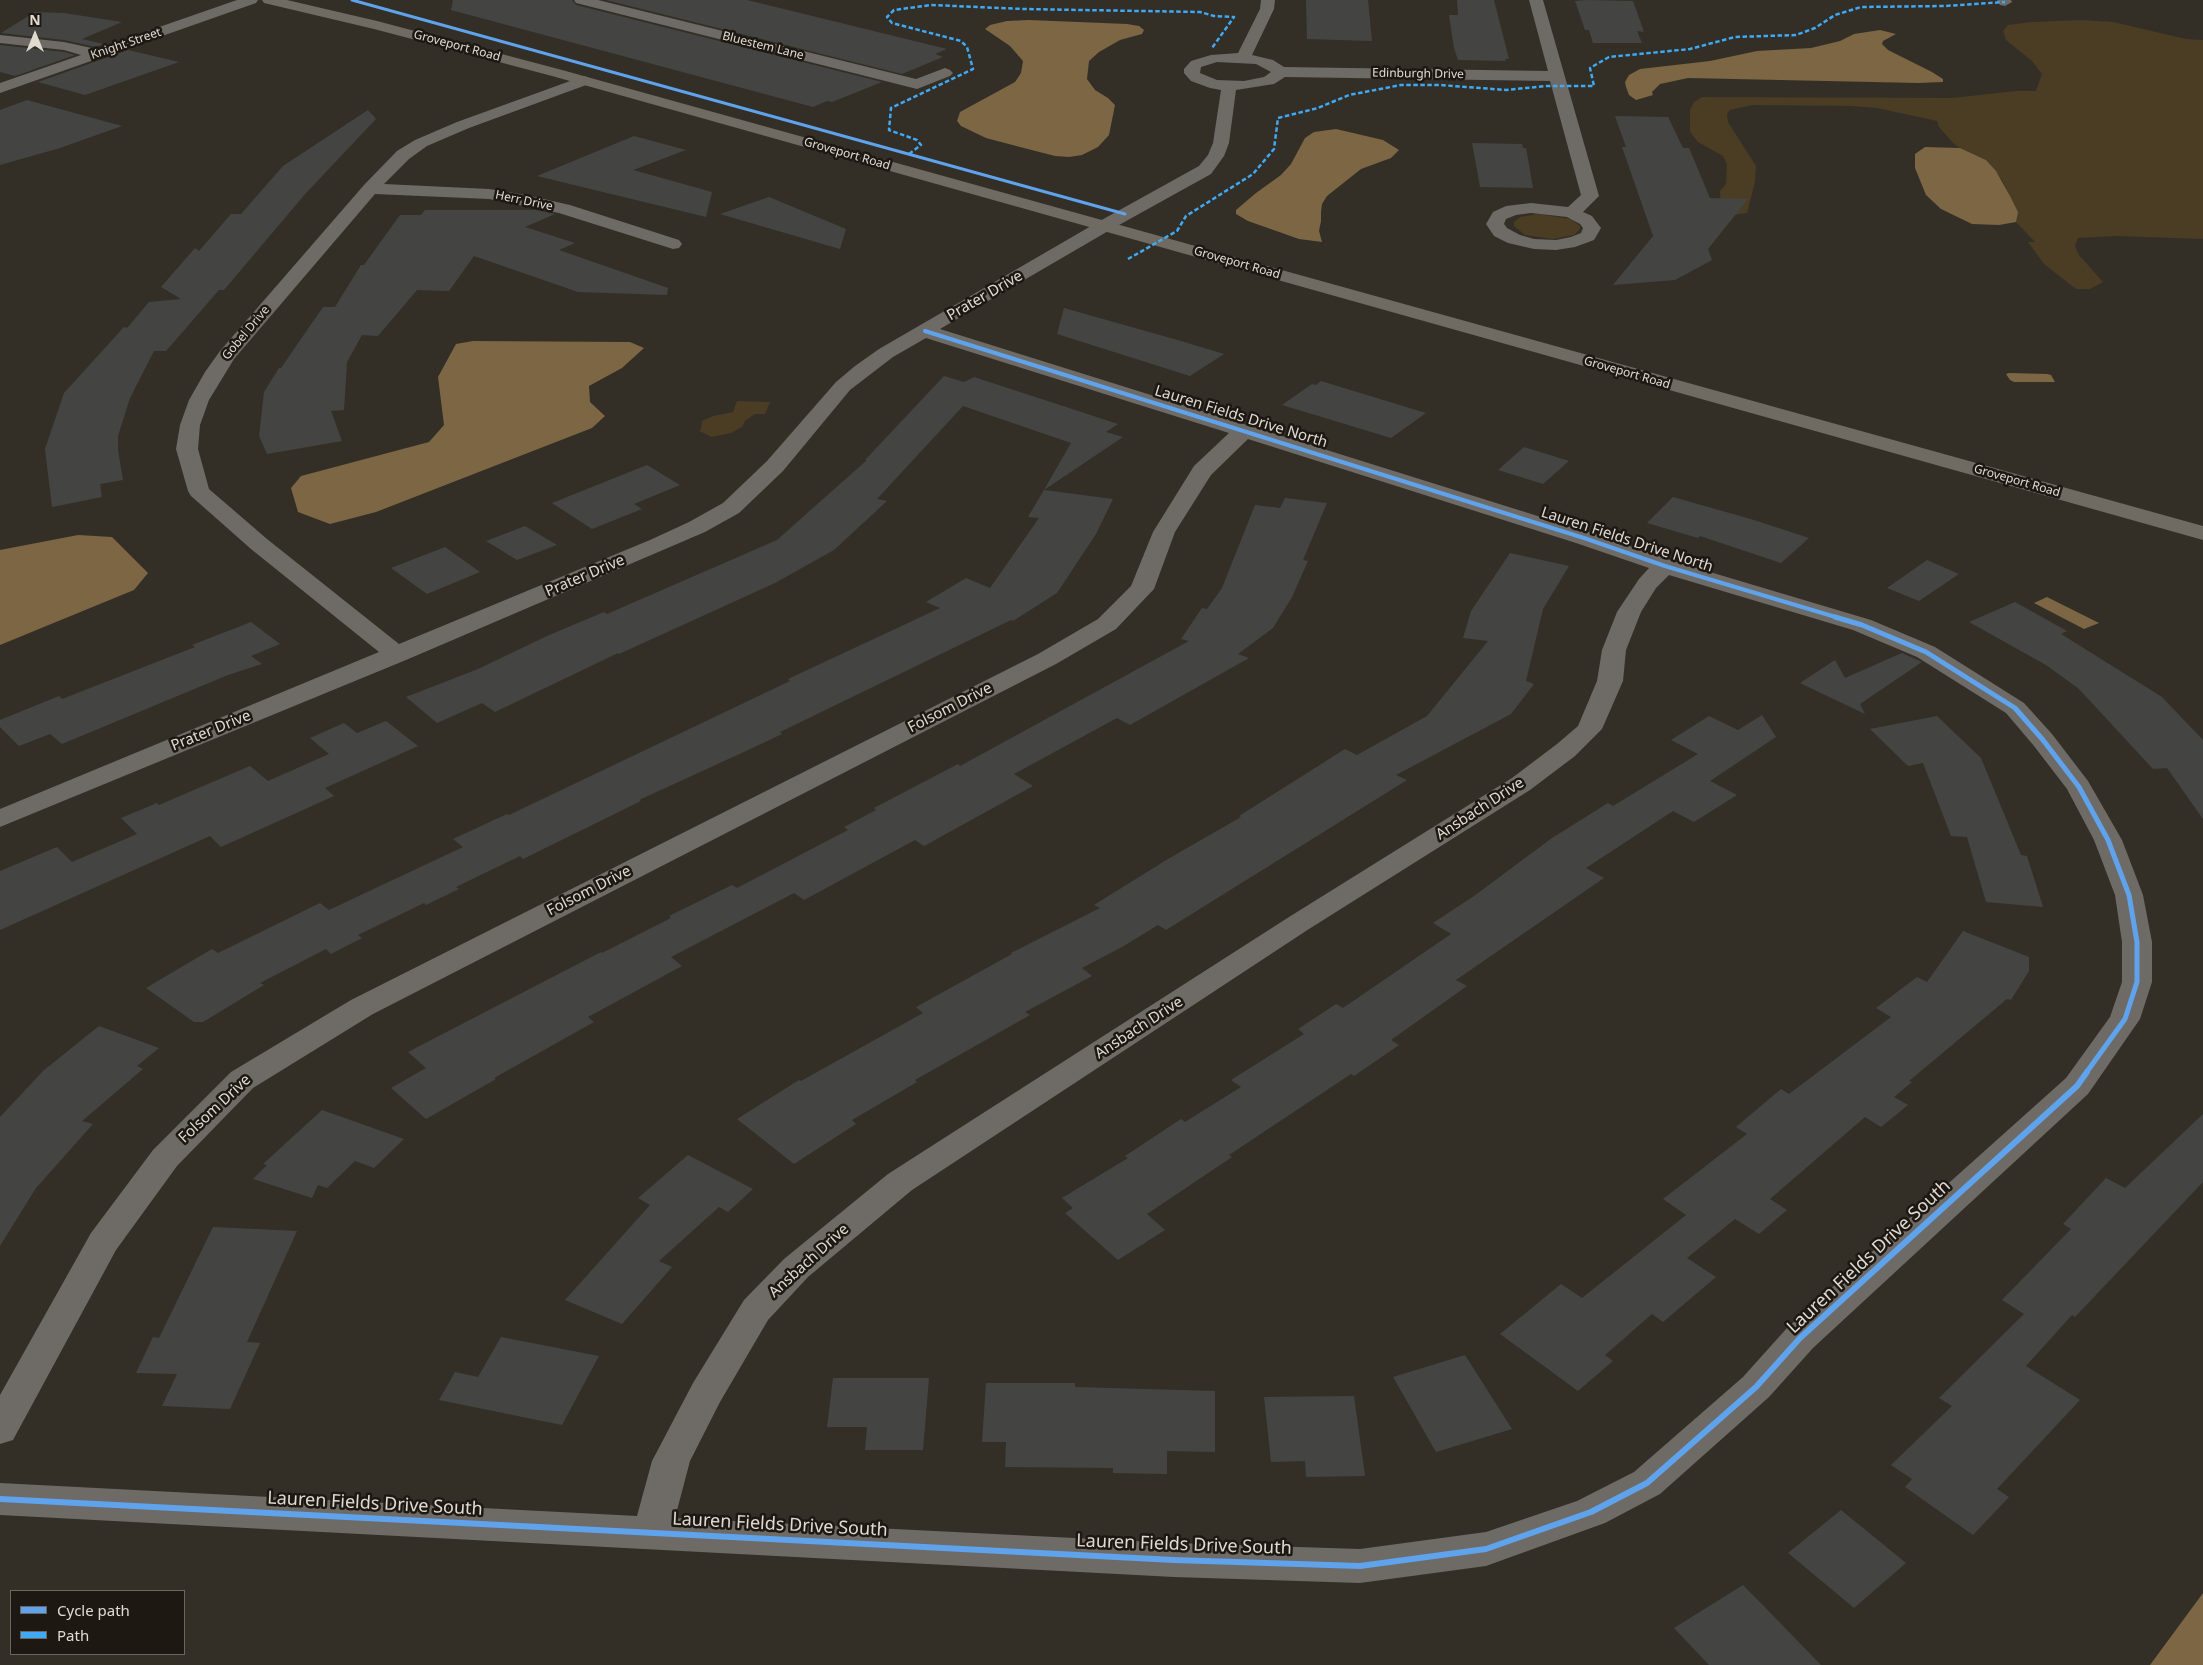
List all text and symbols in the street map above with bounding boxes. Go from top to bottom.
north arrow [10,10,60,60]
text: N [29,10,41,29]
street label: Knight Street [89,25,163,63]
street label: Groveport Road [412,27,502,65]
street label: Bluestem Lane [721,29,805,63]
street label: Edinburgh Drive [1372,66,1464,82]
street label: Groveport Road [802,135,892,173]
street label: Herr Drive [494,188,554,214]
street label: Groveport Road [1192,244,1282,282]
street label: Prater Drive [944,267,1026,325]
street label: Gobel Drive [219,303,273,363]
street label: Groveport Road [1582,354,1672,392]
street label: Lauren Fields Drive North [1152,382,1330,452]
street label: Groveport Road [1972,462,2062,500]
street label: Lauren Fields Drive North [1539,504,1715,576]
street label: Prater Drive [543,551,627,601]
street label: Folsom Drive [905,679,995,737]
street label: Prater Drive [168,707,254,755]
street label: Ansbach Drive [1433,774,1527,844]
street label: Folsom Drive [544,862,634,920]
street label: Ansbach Drive [1092,993,1186,1063]
street label: Folsom Drive [175,1071,255,1147]
street label: Lauren Fields Drive South [1783,1176,1955,1338]
street label: Ansbach Drive [765,1220,853,1302]
street label: Lauren Fields Drive South [267,1488,483,1520]
street label: Lauren Fields Drive South [672,1509,888,1541]
street label: Lauren Fields Drive South [1076,1530,1292,1560]
legend [10,1590,185,1655]
text: Cycle path [57,1600,130,1620]
text: Path [57,1625,89,1645]

